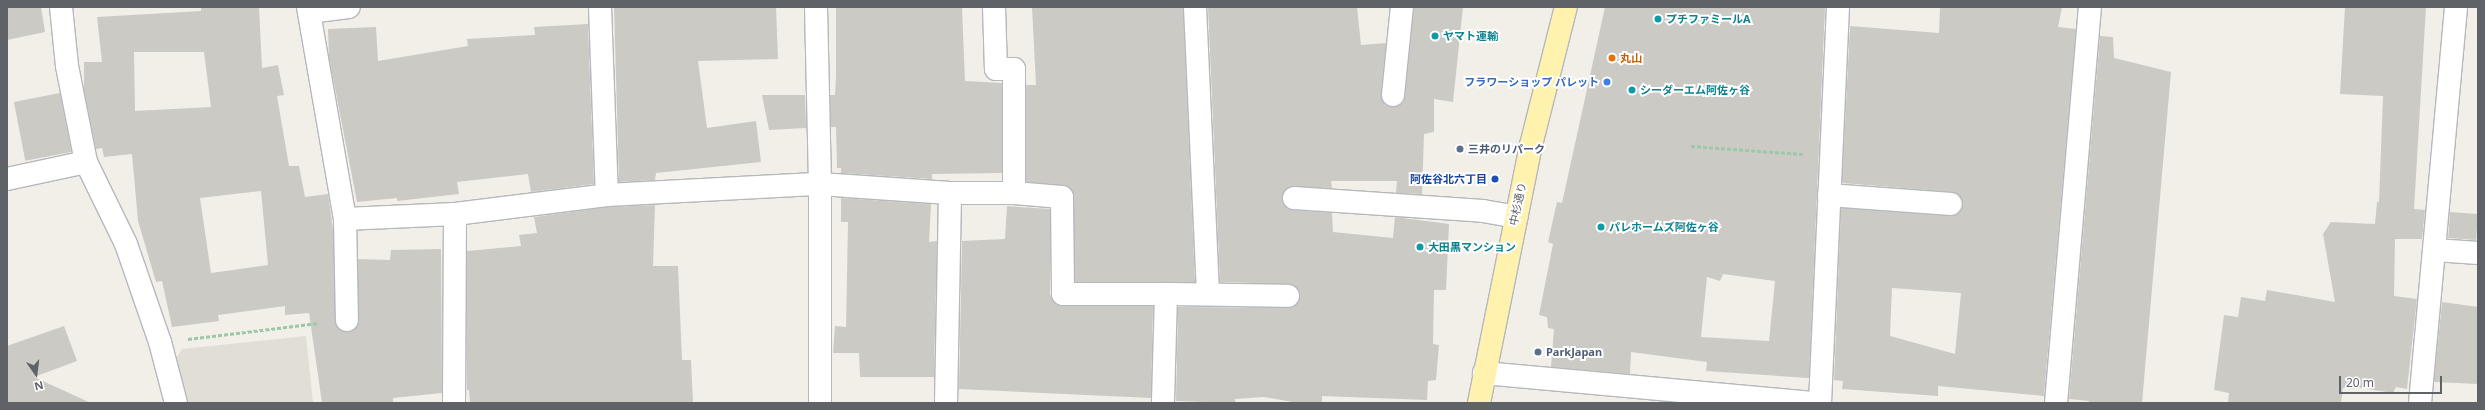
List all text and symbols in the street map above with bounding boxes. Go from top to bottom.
place label: プチファミールA [1666,12,1751,26]
marker: プチファミールA [1653,14,1663,24]
place label: ヤマト運輸 [1443,29,1498,43]
marker: ヤマト運輸 [1430,31,1440,41]
place label: 丸山 [1620,51,1642,65]
marker: 丸山 [1607,53,1617,63]
place label: フラワーショップ パレット [1464,75,1599,89]
marker: フラワーショップ パレット [1602,77,1612,87]
place label: シーダーエム阿佐ヶ谷 [1640,83,1750,97]
marker: シーダーエム阿佐ヶ谷 [1627,85,1637,95]
place label: 三井のリパーク [1468,142,1545,156]
marker: 三井のリパーク [1455,144,1465,154]
place label: 阿佐谷北六丁目 [1410,172,1487,186]
marker: 阿佐谷北六丁目 [1490,174,1500,184]
street label: 中杉通り [1507,181,1529,227]
place label: パレホームズ阿佐ヶ谷 [1609,220,1719,234]
marker: パレホームズ阿佐ヶ谷 [1596,222,1606,232]
place label: 大田黒マンション [1428,240,1516,254]
marker: 大田黒マンション [1415,242,1425,252]
place label: ParkJapan [1546,345,1602,359]
marker: ParkJapan [1533,347,1543,357]
north arrow [16,354,56,394]
scale bar [2341,368,2444,394]
text: 20 m [2346,374,2374,391]
text: N [33,378,45,394]

